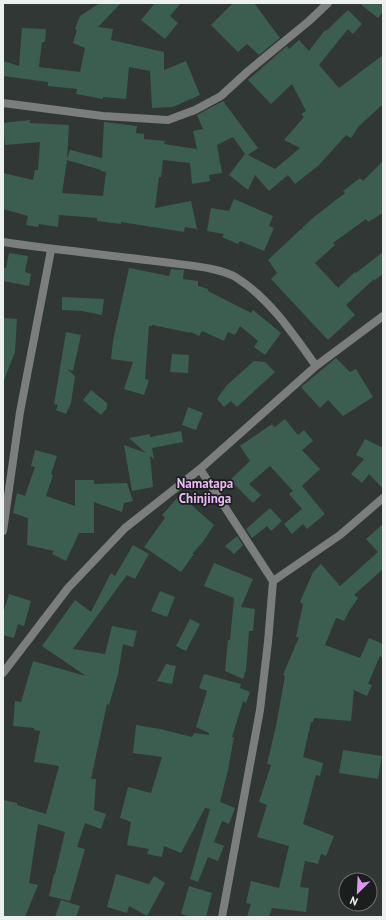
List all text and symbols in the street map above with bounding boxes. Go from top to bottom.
district label: Namatapa Chinjinga [177,475,233,507]
north arrow [338,872,378,912]
text: N [348,893,360,909]

